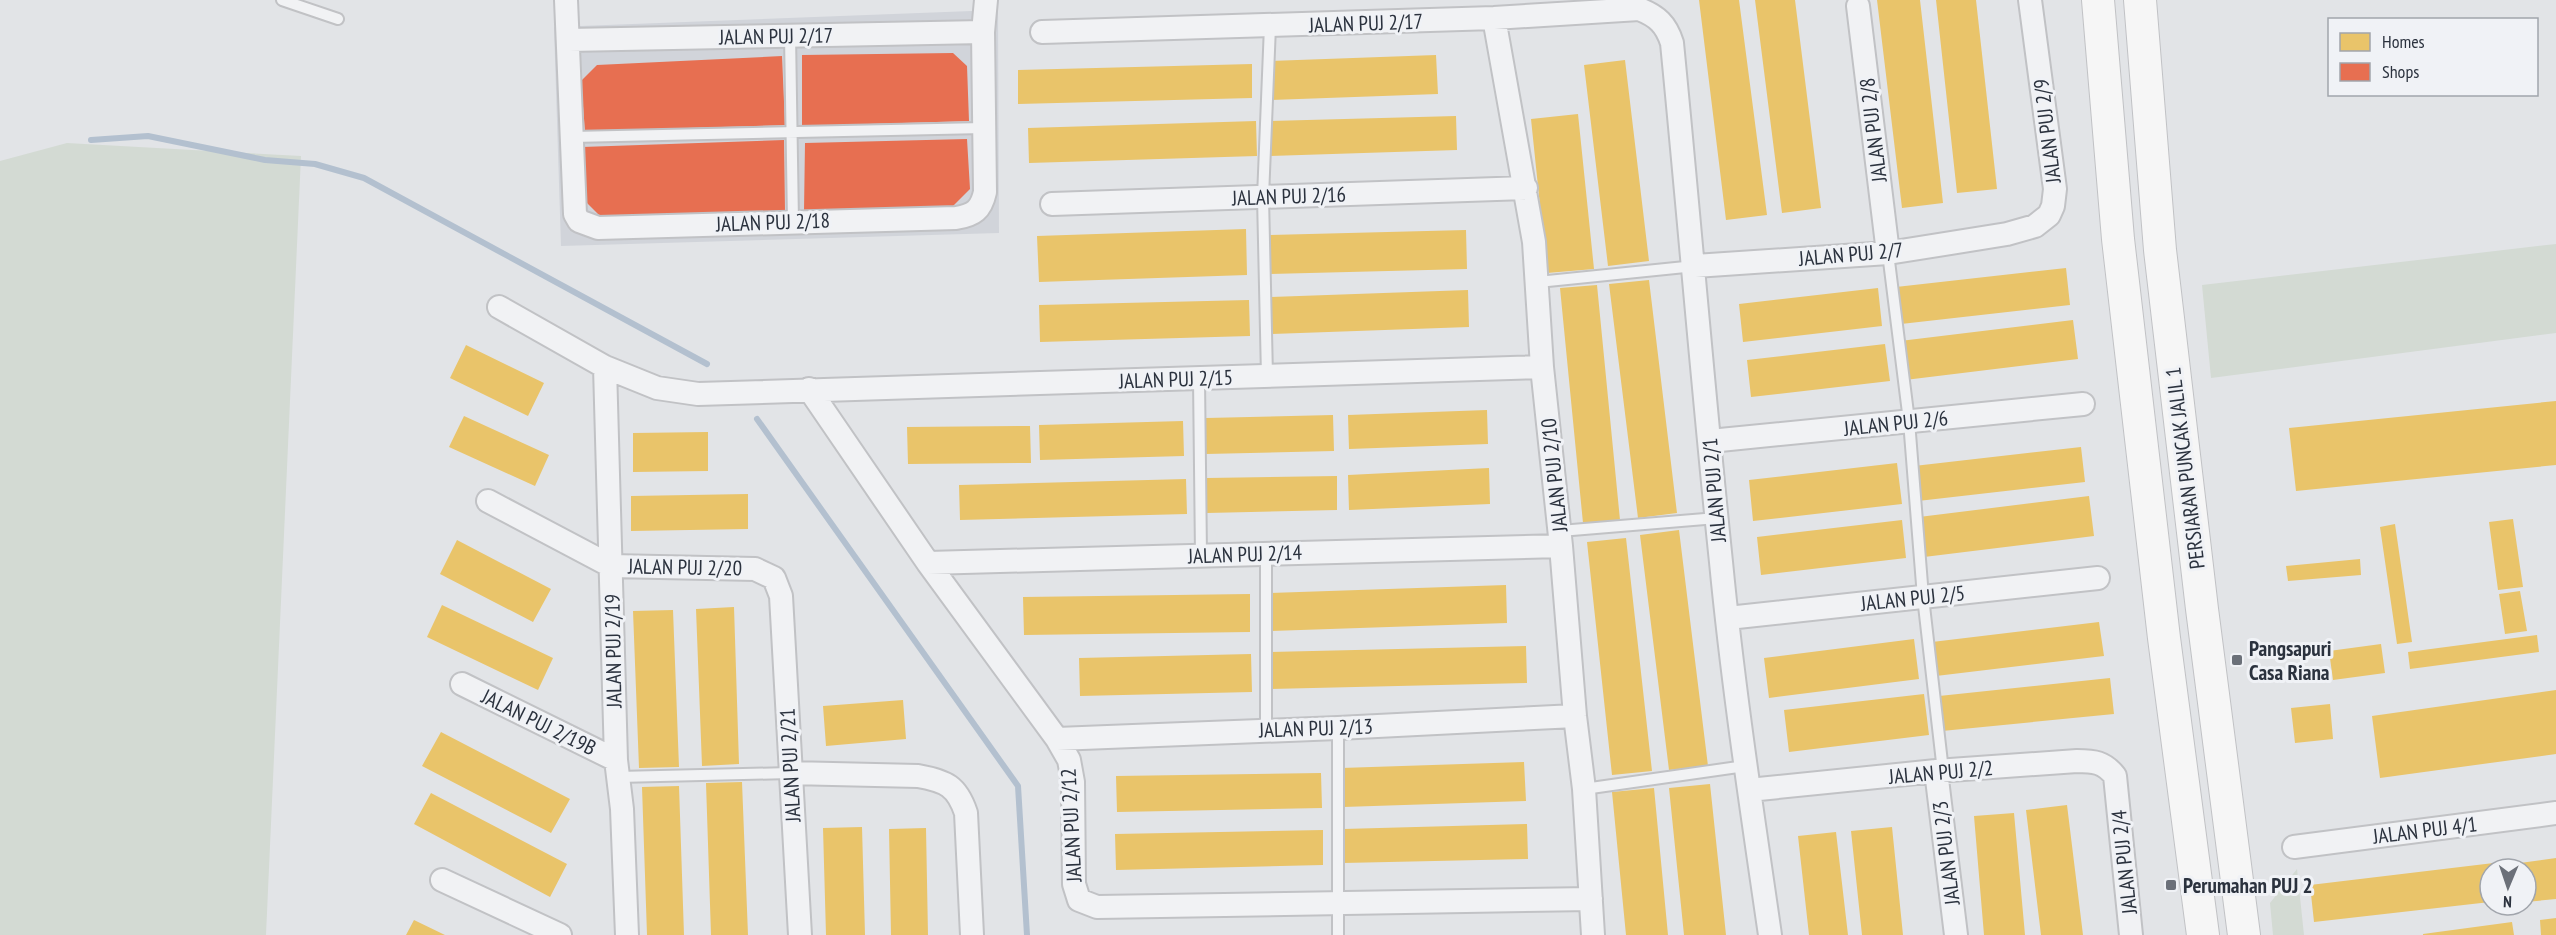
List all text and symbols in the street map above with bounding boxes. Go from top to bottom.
street label: JALAN PUJ 2/17 [1308,8,1423,39]
legend [2328,18,2538,96]
street label: JALAN PUJ 2/17 [718,22,833,51]
text: Homes [2382,30,2425,53]
text: Shops [2382,60,2419,83]
street label: JALAN PUJ 2/8 [1853,76,1893,185]
street label: JALAN PUJ 2/9 [2027,77,2067,186]
street label: JALAN PUJ 2/16 [1231,181,1346,212]
street label: JALAN PUJ 2/18 [715,207,830,238]
street label: JALAN PUJ 2/7 [1797,236,1904,272]
street label: JALAN PUJ 2/15 [1118,364,1233,395]
street label: PERSIARAN PUNCAK JALIL 1 [2159,366,2211,570]
street label: JALAN PUJ 2/6 [1842,404,1949,442]
street label: JALAN PUJ 2/10 [1535,417,1573,534]
street label: JALAN PUJ 2/1 [1696,437,1732,544]
street label: JALAN PUJ 2/14 [1187,539,1303,570]
street label: JALAN PUJ 2/20 [627,552,742,581]
street label: JALAN PUJ 2/5 [1859,579,1966,617]
street label: JALAN PUJ 2/19 [599,594,628,709]
place label: Pangsapuri Casa Riana [2249,635,2332,686]
marker: Pangsapuri Casa Riana [2230,653,2244,667]
street label: JALAN PUJ 2/19B [477,682,601,761]
street label: JALAN PUJ 2/21 [774,707,807,824]
street label: JALAN PUJ 2/13 [1258,713,1373,744]
street label: JALAN PUJ 2/2 [1887,754,1994,790]
street label: JALAN PUJ 2/12 [1055,767,1088,884]
street label: JALAN PUJ 2/3 [1926,799,1966,908]
street label: JALAN PUJ 2/4 [2105,808,2143,916]
street label: JALAN PUJ 4/1 [2370,810,2479,850]
north arrow [2478,857,2538,917]
place label: Perumahan PUJ 2 [2183,872,2313,899]
marker: Perumahan PUJ 2 [2164,878,2178,892]
text: N [2503,892,2512,912]

